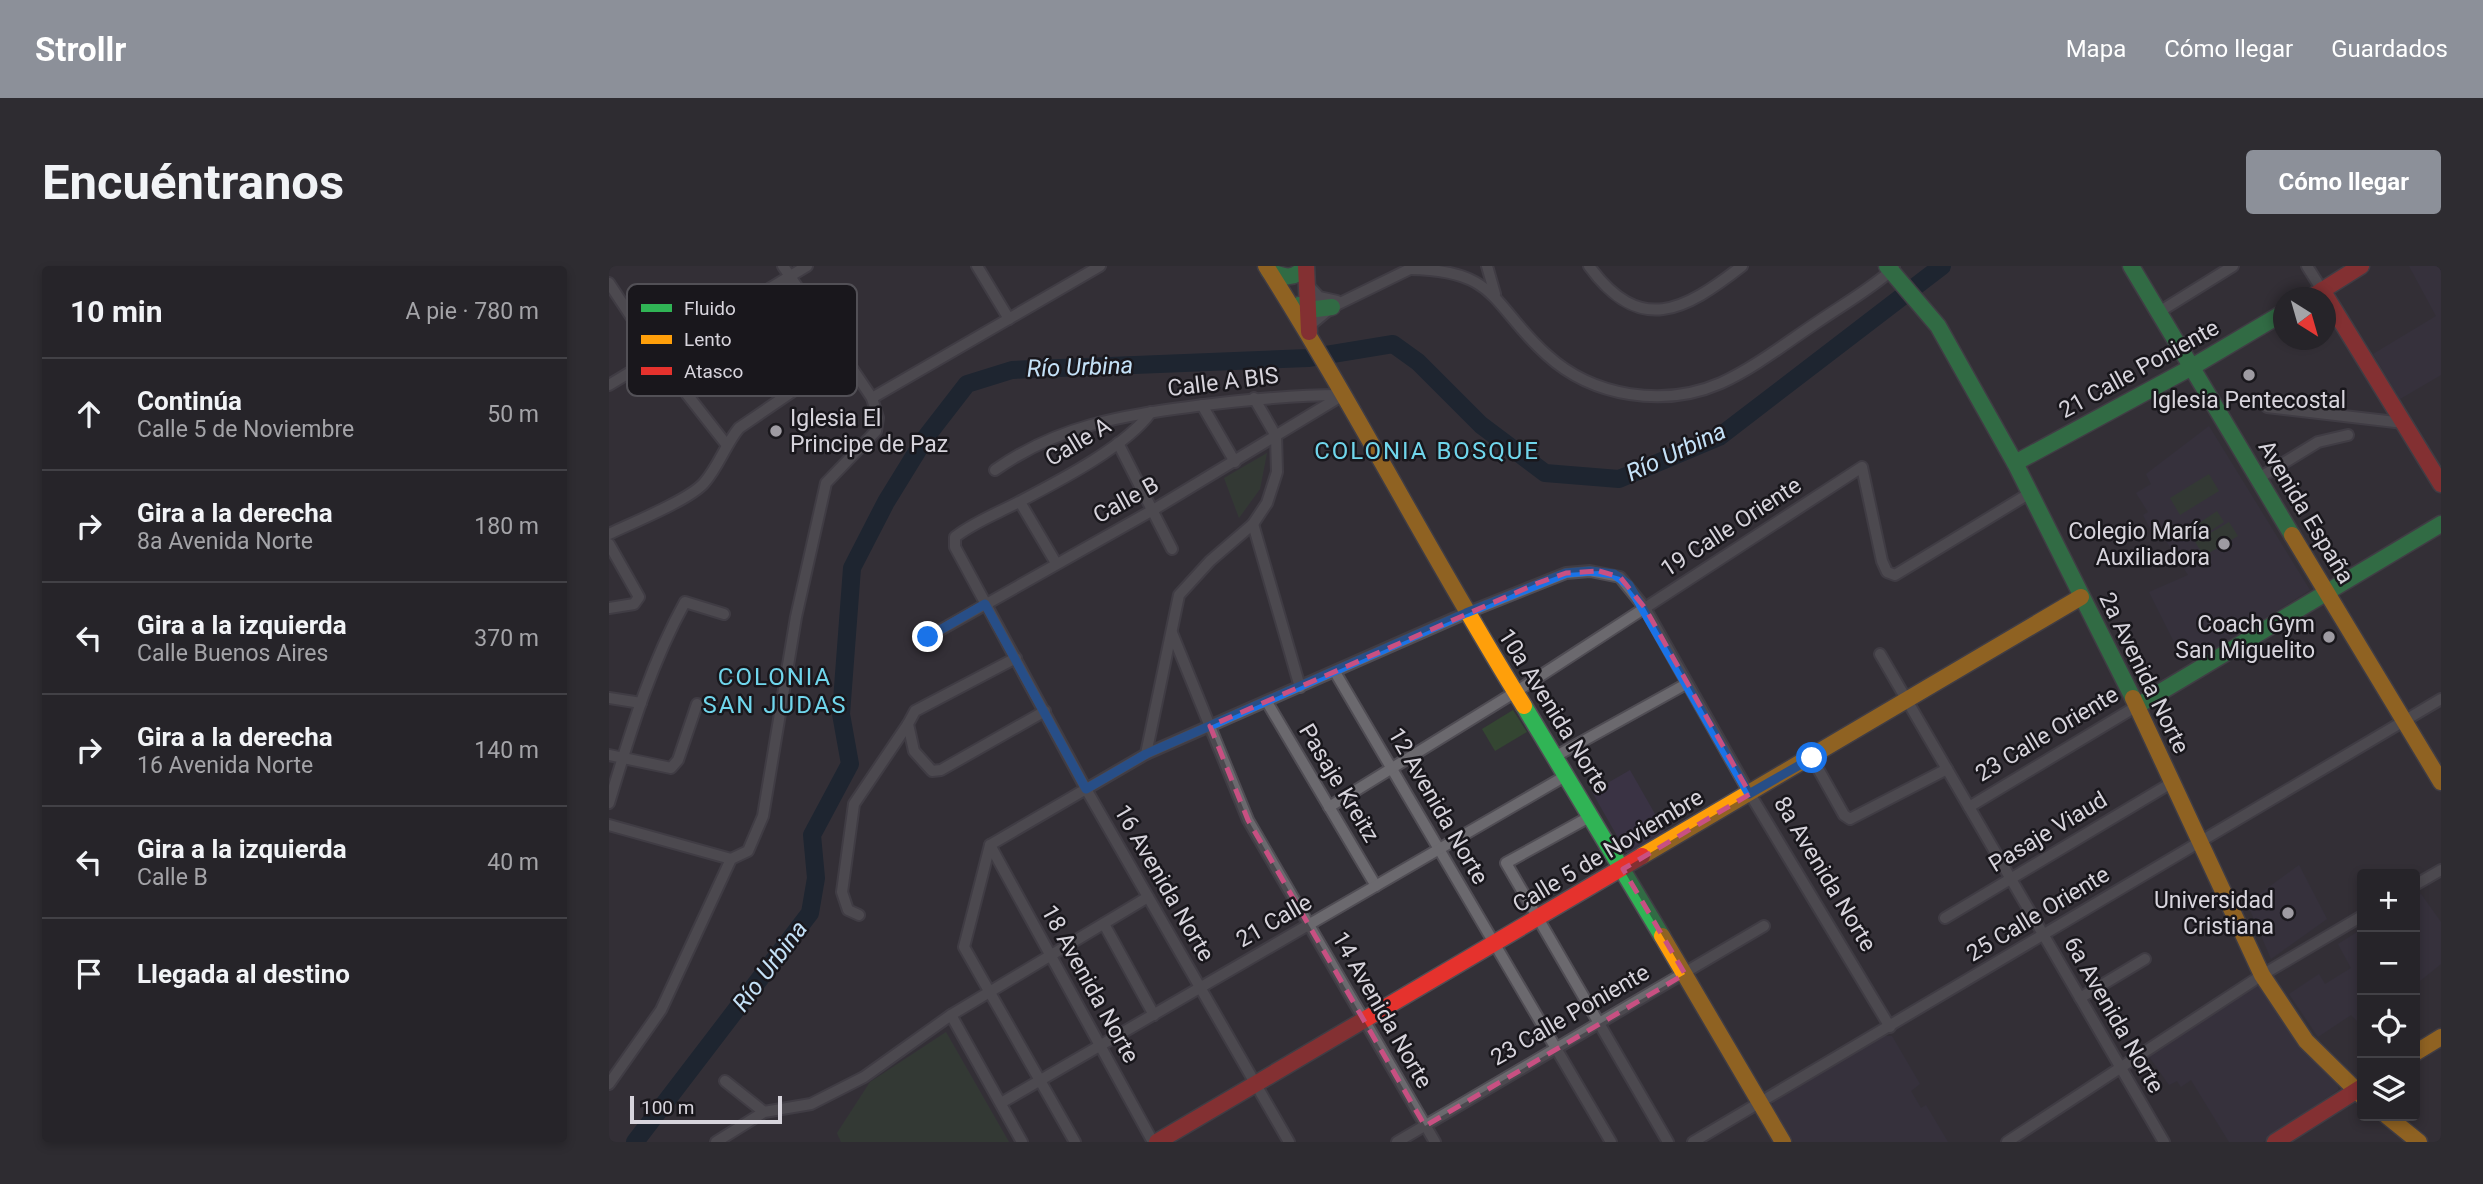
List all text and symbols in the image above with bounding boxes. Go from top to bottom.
text: Strollr [35,30,126,69]
text: Mapa [2066,35,2126,63]
text: Cómo llegar [2164,35,2293,63]
text: Guardados [2331,35,2448,63]
button: Cómo llegar [2246,150,2441,214]
text: Encuéntranos [42,154,344,211]
legend [627,284,857,396]
north arrow [2273,287,2336,350]
text: 10 min [70,294,163,329]
text: Fluido [684,297,736,320]
text: A pie · 780 m [406,298,539,325]
street label: 21 Calle Poniente [2054,314,2224,424]
text: Lento [684,328,732,351]
water label: Río Urbina [1026,351,1134,383]
text: Atasco [684,360,743,383]
street label: Calle A BIS [1166,362,1280,402]
marker: Iglesia Pentecostal [2241,367,2257,383]
text: Continúa [137,386,242,416]
place label: Iglesia Pentecostal [2152,387,2346,414]
icon: ahead [70,395,108,433]
text: 50 m [487,401,539,428]
place label: Iglesia El Principe de Paz [790,405,948,458]
street label: Calle A [1040,412,1116,472]
text: Calle 5 de Noviembre [137,416,354,443]
water label: Río Urbina [1622,417,1730,487]
marker: Iglesia El Principe de Paz [768,423,784,439]
street label: Avenida España [2253,435,2359,589]
district label: COLONIA BOSQUE [1314,437,1540,465]
street label: Calle B [1088,471,1164,529]
street label: 19 Calle Oriente [1656,472,1806,582]
text: Gira a la derecha [137,498,333,528]
icon: right [70,507,108,545]
text: 180 m [474,513,539,540]
place label: Colegio María Auxiliadora [2068,518,2210,571]
text: 8a Avenida Norte [137,528,313,555]
marker: Colegio María Auxiliadora [2216,536,2232,552]
street label: 2a Avenida Norte [2093,588,2195,758]
text: Gira a la izquierda [137,610,347,640]
place label: Coach Gym San Miguelito [2175,611,2315,664]
icon: left [70,619,108,657]
route end [912,621,943,652]
street label: 10a Avenida Norte [1493,624,1615,798]
text: 370 m [474,625,539,652]
marker: Coach Gym San Miguelito [2321,629,2337,645]
text: Calle Buenos Aires [137,640,328,667]
district label: COLONIA SAN JUDAS [702,663,848,719]
street label: 23 Calle Oriente [1971,681,2123,787]
street label: Pasaje Kreitz [1293,719,1385,847]
text: Gira a la derecha [137,722,333,752]
street label: 12 Avenida Norte [1382,723,1494,889]
icon: right [70,731,108,769]
text: 140 m [474,737,539,764]
route start [1796,742,1827,773]
text: 16 Avenida Norte [137,752,313,779]
street label: Calle 5 de Noviembre [1508,783,1708,919]
street label: Pasaje Viaud [1984,786,2112,878]
street label: 8a Avenida Norte [1768,792,1882,956]
street label: 16 Avenida Norte [1108,800,1220,966]
text: Gira a la izquierda [137,834,347,864]
icon: left [70,843,108,881]
text: 40 m [487,849,539,876]
street label: 25 Calle Oriente [1962,861,2114,967]
text: Calle B [137,864,208,891]
map controls [2357,869,2420,1121]
button: + [2357,869,2420,932]
place label: Universidad Cristiana [2154,887,2274,940]
street label: 21 Calle [1232,889,1316,953]
street label: 18 Avenida Norte [1035,900,1145,1068]
marker: Universidad Cristiana [2280,905,2296,921]
water label: Río Urbina [727,915,813,1017]
street label: 14 Avenida Norte [1326,927,1438,1093]
street label: 6a Avenida Norte [2058,932,2170,1098]
button: − [2357,932,2420,995]
icon: arrive [70,955,108,993]
text: Llegada al destino [137,959,350,989]
street label: 23 Calle Poniente [1486,959,1654,1071]
button: locate [2357,995,2420,1058]
button: layers [2357,1058,2420,1121]
scale bar [630,1093,782,1125]
text: 100 m [641,1096,694,1119]

